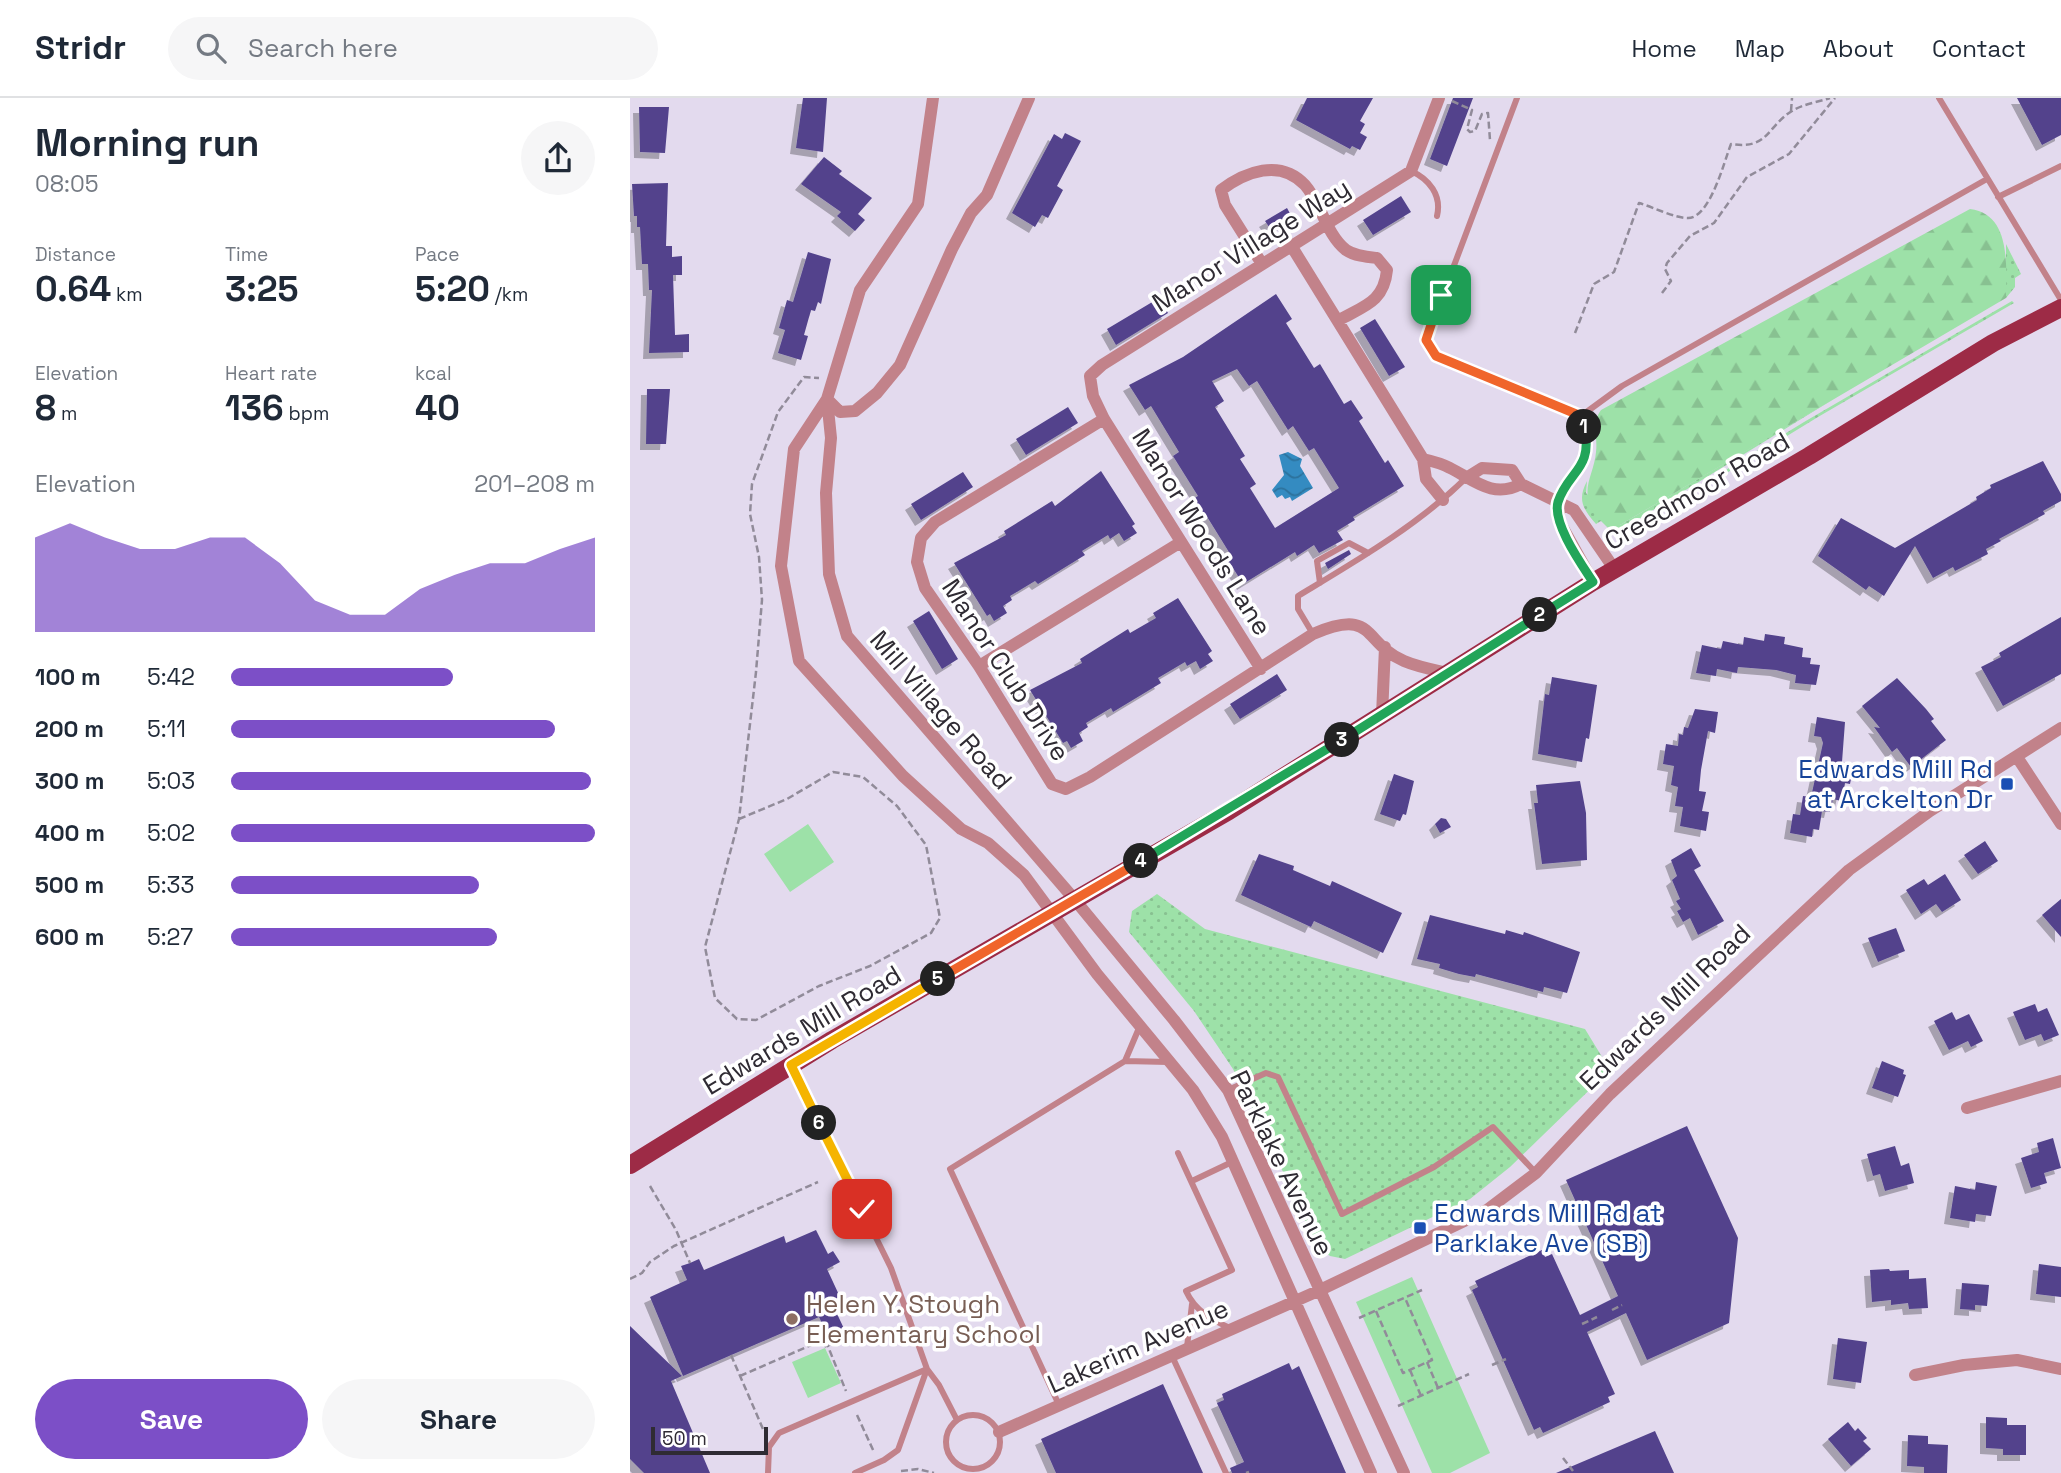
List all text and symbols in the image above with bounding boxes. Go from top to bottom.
search box [168,17,658,80]
text: Stridr [35,27,126,69]
icon: search [192,29,230,67]
text: Search here [248,31,398,65]
text: Home [1631,33,1697,64]
text: Map [1735,33,1785,64]
text: About [1823,33,1894,64]
text: Contact [1932,33,2026,64]
text: Morning run [35,119,260,167]
button: share [521,121,595,195]
text: 08:05 [35,169,98,199]
street label: Manor Village Way [1146,170,1356,320]
text: Distance [35,242,116,267]
text: Time [225,242,268,267]
text: Pace [415,242,459,267]
pin [1411,265,1471,325]
text: 0.64 [35,267,111,311]
text: 3:25 [225,267,299,311]
text: 5:20 [415,267,490,311]
icon: arrive [1422,276,1460,314]
text: km [111,282,143,307]
text: /km [490,282,528,307]
text: Elevation [35,361,118,386]
text: Heart rate [225,361,317,386]
text: kcal [415,361,452,386]
text: 8 [35,386,56,430]
text: 136 [225,386,284,430]
text: 40 [415,386,460,430]
text: m [56,401,77,426]
text: bpm [284,401,329,426]
pin: 1 [1566,410,1602,444]
text: 1 [1579,414,1588,439]
street label: Manor Woods Lane [1125,422,1279,642]
street label: Creedmoor Road [1598,424,1796,558]
text: Elevation [35,469,136,499]
text: 201–208 m [474,469,595,499]
street label: Manor Club Drive [934,572,1078,768]
pin: 2 [1522,598,1558,632]
text: 2 [1534,602,1545,627]
street label: Mill Village Road [862,623,1020,797]
text: 100 m [35,662,101,692]
text: 5:42 [147,662,195,692]
text: 200 m [35,714,104,744]
text: 5:11 [147,714,186,744]
pin: 3 [1324,722,1360,758]
text: 3 [1336,727,1347,752]
place label: Edwards Mill Rd at Arckelton Dr [1798,752,1993,816]
text: 300 m [35,766,104,796]
text: 5:03 [147,766,195,796]
marker: Edwards Mill Rd at Arckelton Dr [1999,776,2015,792]
text: 400 m [35,818,105,848]
text: 5:02 [147,818,195,848]
pin: 4 [1124,844,1158,878]
text: 4 [1134,848,1147,873]
text: 500 m [35,870,104,900]
text: 5:33 [147,870,194,900]
street label: Edwards Mill Road [1572,916,1758,1098]
text: 600 m [35,922,105,952]
text: 5:27 [147,922,193,952]
street label: Edwards Mill Road [697,957,907,1103]
pin: 5 [920,962,956,996]
text: 5 [932,966,943,991]
street label: Parklake Avenue [1222,1065,1342,1261]
pin: 6 [802,1105,836,1140]
text: 6 [813,1110,824,1135]
pin [832,1179,892,1239]
icon: check [843,1190,881,1228]
place label: Edwards Mill Rd at Parklake Ave (SB) [1434,1196,1662,1260]
marker: Edwards Mill Rd at Parklake Ave (SB) [1412,1220,1428,1236]
place label: Helen Y. Stough Elementary School [806,1287,1041,1351]
street label: Lakerim Avenue [1042,1291,1234,1401]
marker: Helen Y. Stough Elementary School [784,1311,800,1327]
button: Save [35,1379,308,1459]
button: Share [322,1379,595,1459]
scale bar [651,1424,768,1456]
text: 50 m [662,1426,707,1451]

